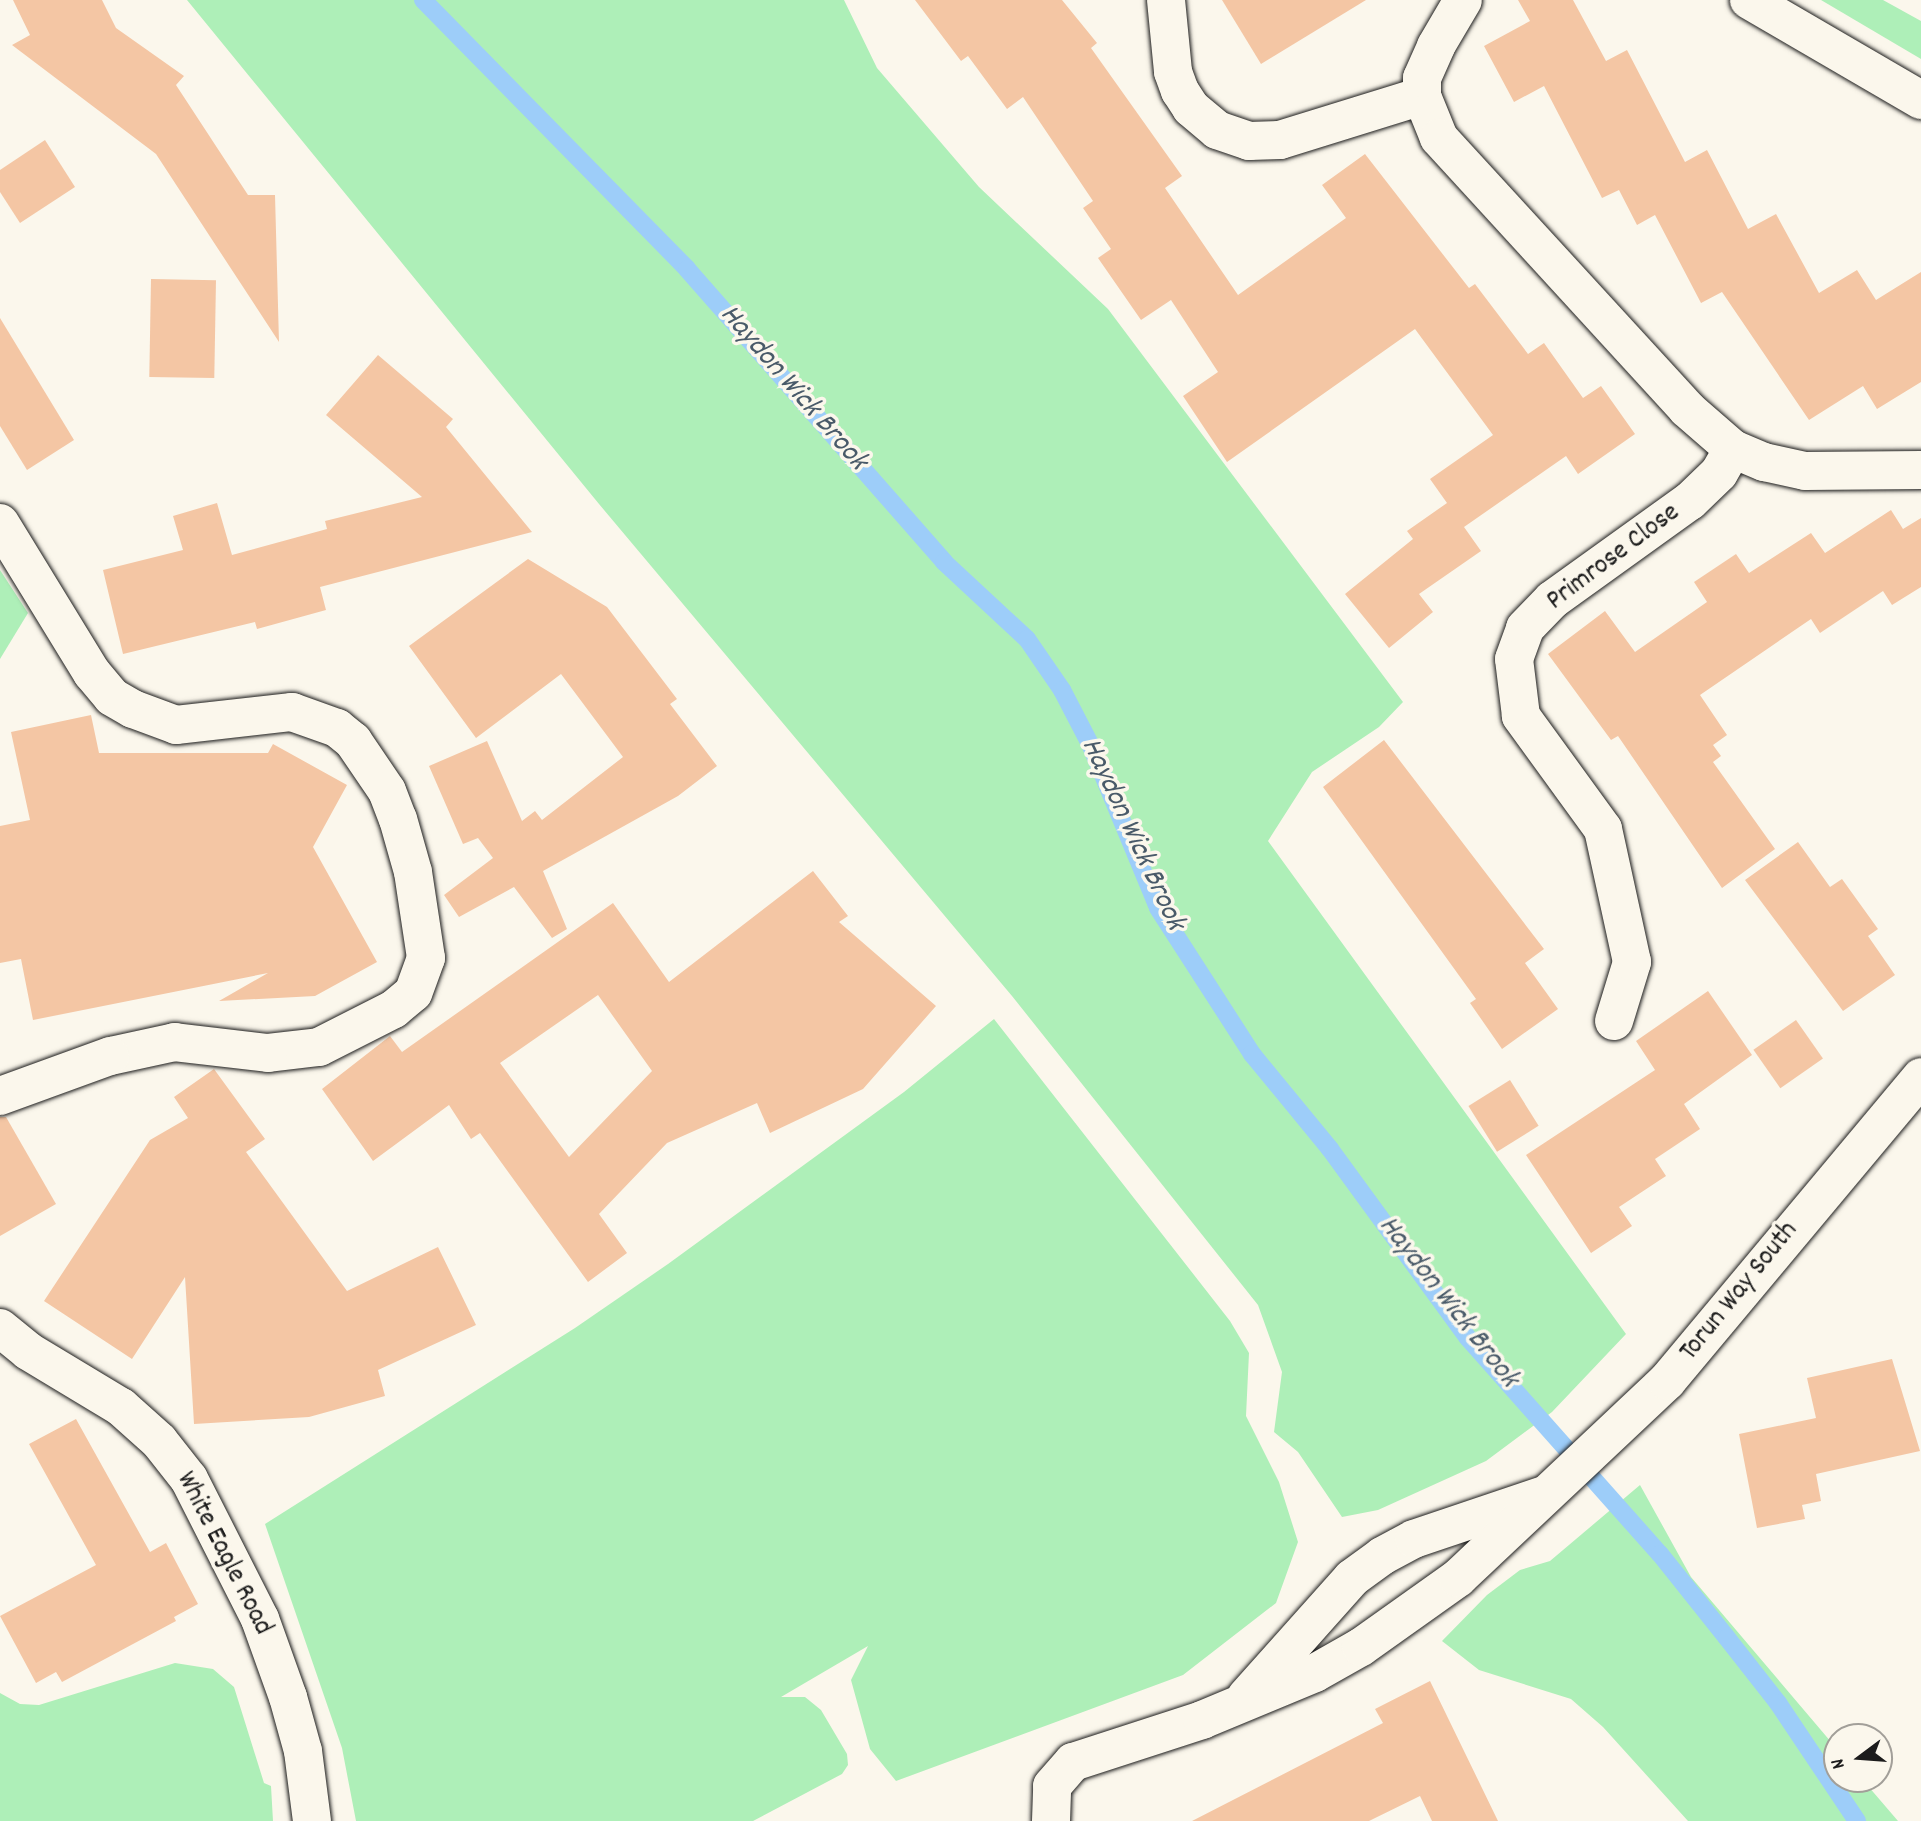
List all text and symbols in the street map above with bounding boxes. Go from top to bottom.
water label: Haydon Wick Brook [710,299,874,479]
street label: Primrose Close [1541,497,1687,619]
water label: Haydon Wick Brook [1071,733,1191,937]
water label: Haydon Wick Brook [1369,1210,1525,1396]
street label: Torun Way South [1673,1215,1807,1369]
street label: White Eagle Road [167,1467,279,1641]
north arrow [1823,1723,1893,1793]
text: N [1825,1755,1854,1772]

